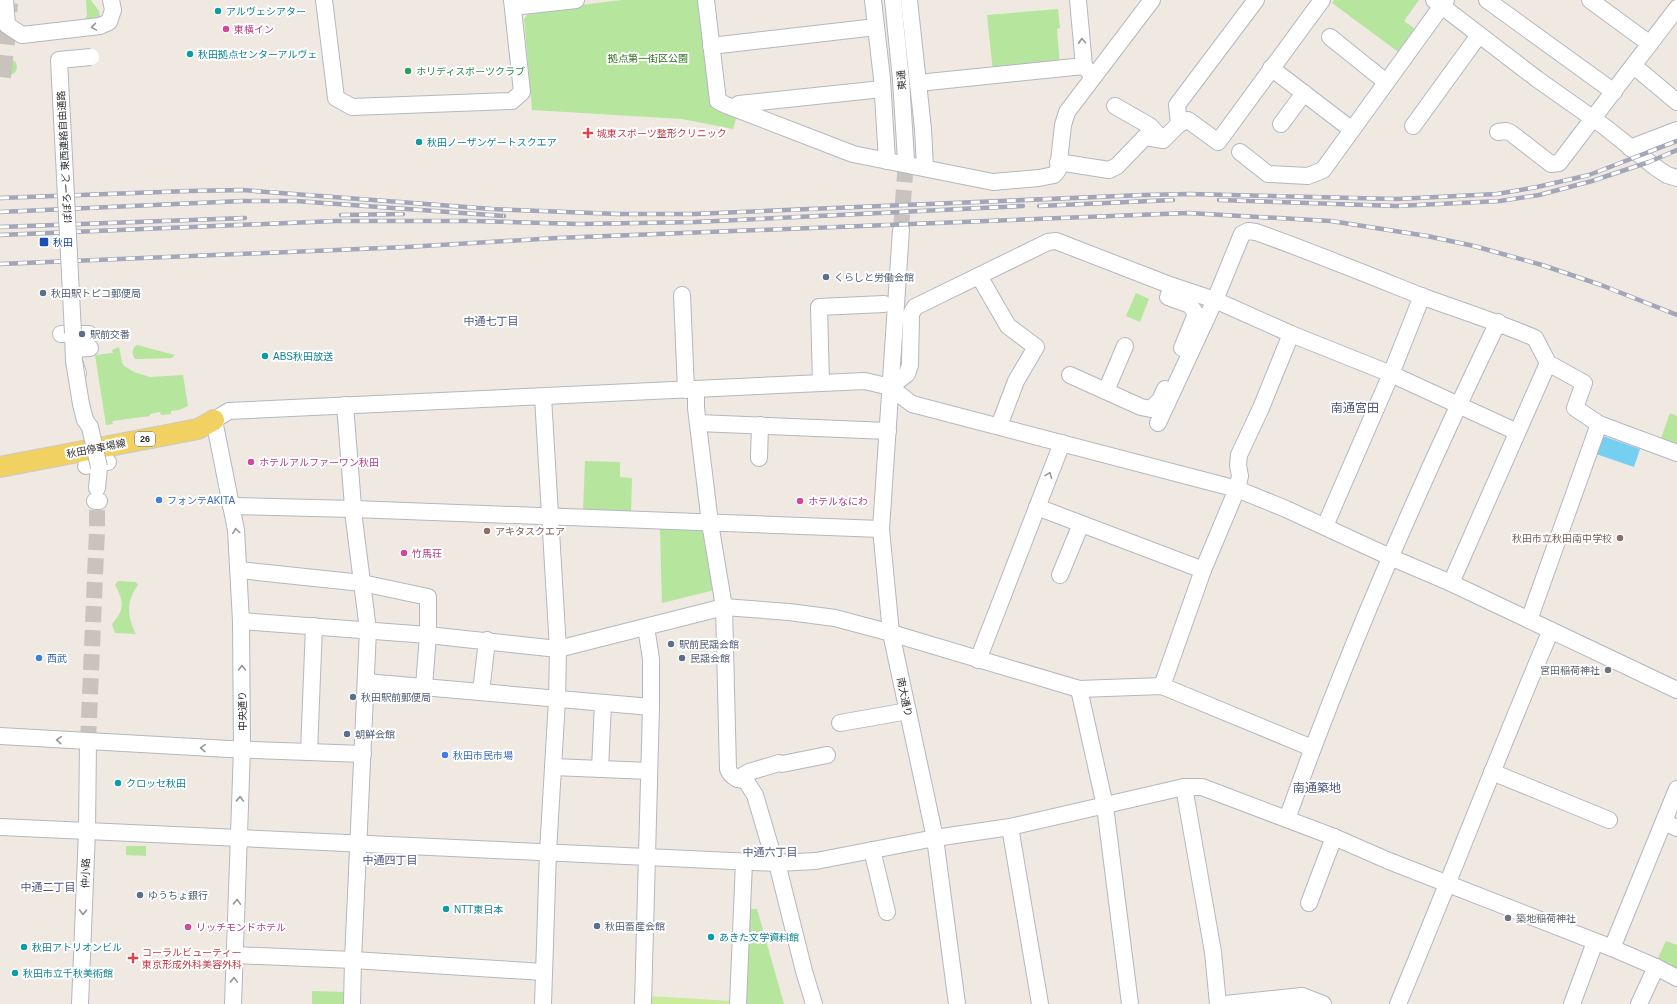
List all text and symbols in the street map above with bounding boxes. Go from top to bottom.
marker: アルヴェシアター [213,6,223,16]
place label: アルヴェシアター [226,6,306,17]
one-way arrow [91,22,97,31]
marker: 東横イン [221,24,231,34]
place label: 東横イン [234,24,274,35]
one-way arrow [1077,38,1086,44]
marker: 秋田拠点センターアルヴェ [185,49,195,59]
place label: 秋田拠点センターアルヴェ [198,49,318,60]
park label: 拠点第一街区公園 [608,53,688,64]
marker: ホリディスポーツクラブ [403,66,413,76]
place label: ホリディスポーツクラブ [416,66,525,77]
street label: 東通 [895,70,908,90]
street label: ぽぽろーど 東西連絡自由通路 [56,90,73,224]
marker: 城東スポーツ整形クリニック [582,127,594,139]
place label: 城東スポーツ整形クリニック [597,128,727,139]
marker: 秋田ノーザンゲートスクエア [414,137,424,147]
place label: 秋田ノーザンゲートスクエア [427,137,557,148]
marker: 秋田 [38,236,50,248]
place label: 秋田 [53,237,73,248]
marker: くらしと労働会館 [821,272,831,282]
place label: くらしと労働会館 [834,272,914,283]
marker: 秋田駅トピコ郵便局 [38,288,48,298]
place label: 秋田駅トピコ郵便局 [51,288,141,299]
district label: 中通七丁目 [464,315,519,327]
marker: 駅前交番 [77,329,87,339]
place label: 駅前交番 [90,329,130,340]
marker: ABS秋田放送 [260,351,270,361]
place label: ABS秋田放送 [273,351,333,362]
district label: 南通宮田 [1331,401,1379,415]
road number: 26 [135,432,155,446]
street label: 秋田停車場線 [66,437,127,460]
marker: ホテルアルファーワン秋田 [246,457,256,467]
place label: ホテルアルファーワン秋田 [259,457,379,468]
one-way arrow [1045,471,1053,478]
marker: フォンテAKITA [154,495,164,505]
place label: フォンテAKITA [167,495,235,506]
marker: ホテルなにわ [795,496,805,506]
place label: ホテルなにわ [808,496,868,507]
marker: アキタスクエア [482,526,492,536]
place label: アキタスクエア [495,526,565,537]
one-way arrow [232,528,241,534]
place label: 秋田市立秋田南中学校 [1512,533,1612,544]
marker: 秋田市立秋田南中学校 [1615,533,1625,543]
marker: 竹馬荘 [399,548,409,558]
place label: 竹馬荘 [412,548,442,559]
marker: 駅前民謡会館 [666,639,676,649]
place label: 駅前民謡会館 [679,639,739,650]
marker: 西武 [34,653,44,663]
place label: 西武 [47,653,67,664]
marker: 民謡会館 [677,653,687,663]
place label: 民謡会館 [690,653,730,664]
one-way arrow [238,665,246,671]
place label: 宮田稲荷神社 [1540,665,1600,676]
marker: 宮田稲荷神社 [1603,665,1613,675]
street label: 南大通り [895,676,914,718]
street label: 中央通り [237,691,248,731]
marker: 秋田駅前郵便局 [348,692,358,702]
place label: 秋田駅前郵便局 [361,692,431,703]
marker: 朝鮮会館 [342,729,352,739]
place label: 朝鮮会館 [355,729,395,740]
one-way arrow [56,736,62,745]
one-way arrow [200,744,206,752]
marker: 秋田市民市場 [440,750,450,760]
place label: 秋田市民市場 [453,750,513,761]
marker: クロッセ秋田 [113,778,123,788]
place label: クロッセ秋田 [126,778,186,789]
district label: 南通築地 [1293,781,1341,795]
one-way arrow [236,796,245,802]
district label: 中通六丁目 [743,846,798,858]
district label: 中通四丁目 [363,854,418,866]
street label: 仲小路 [79,858,92,888]
district label: 中通二丁目 [21,881,76,893]
marker: ゆうちょ銀行 [135,890,145,900]
place label: ゆうちょ銀行 [148,890,208,901]
one-way arrow [233,899,241,905]
marker: NTT東日本 [441,904,451,914]
place label: NTT東日本 [454,904,503,915]
one-way arrow [79,909,88,915]
marker: 築地稲荷神社 [1503,913,1513,923]
place label: 築地稲荷神社 [1516,913,1576,924]
marker: 秋田畜産会館 [592,921,602,931]
place label: 秋田畜産会館 [605,921,665,932]
marker: リッチモンドホテル [183,922,193,932]
place label: リッチモンドホテル [196,922,286,933]
marker: あきた文学資料館 [706,932,716,942]
place label: あきた文学資料館 [719,932,799,943]
marker: 秋田アトリオンビル [19,942,29,952]
place label: 秋田アトリオンビル [32,942,122,953]
place label: コーラルビューティー 東京形成外科美容外科 [142,947,242,970]
marker: コーラルビューティー 東京形成外科美容外科 [127,952,139,964]
marker: 秋田市立千秋美術館 [10,968,20,978]
place label: 秋田市立千秋美術館 [23,968,113,979]
one-way arrow [230,977,238,983]

